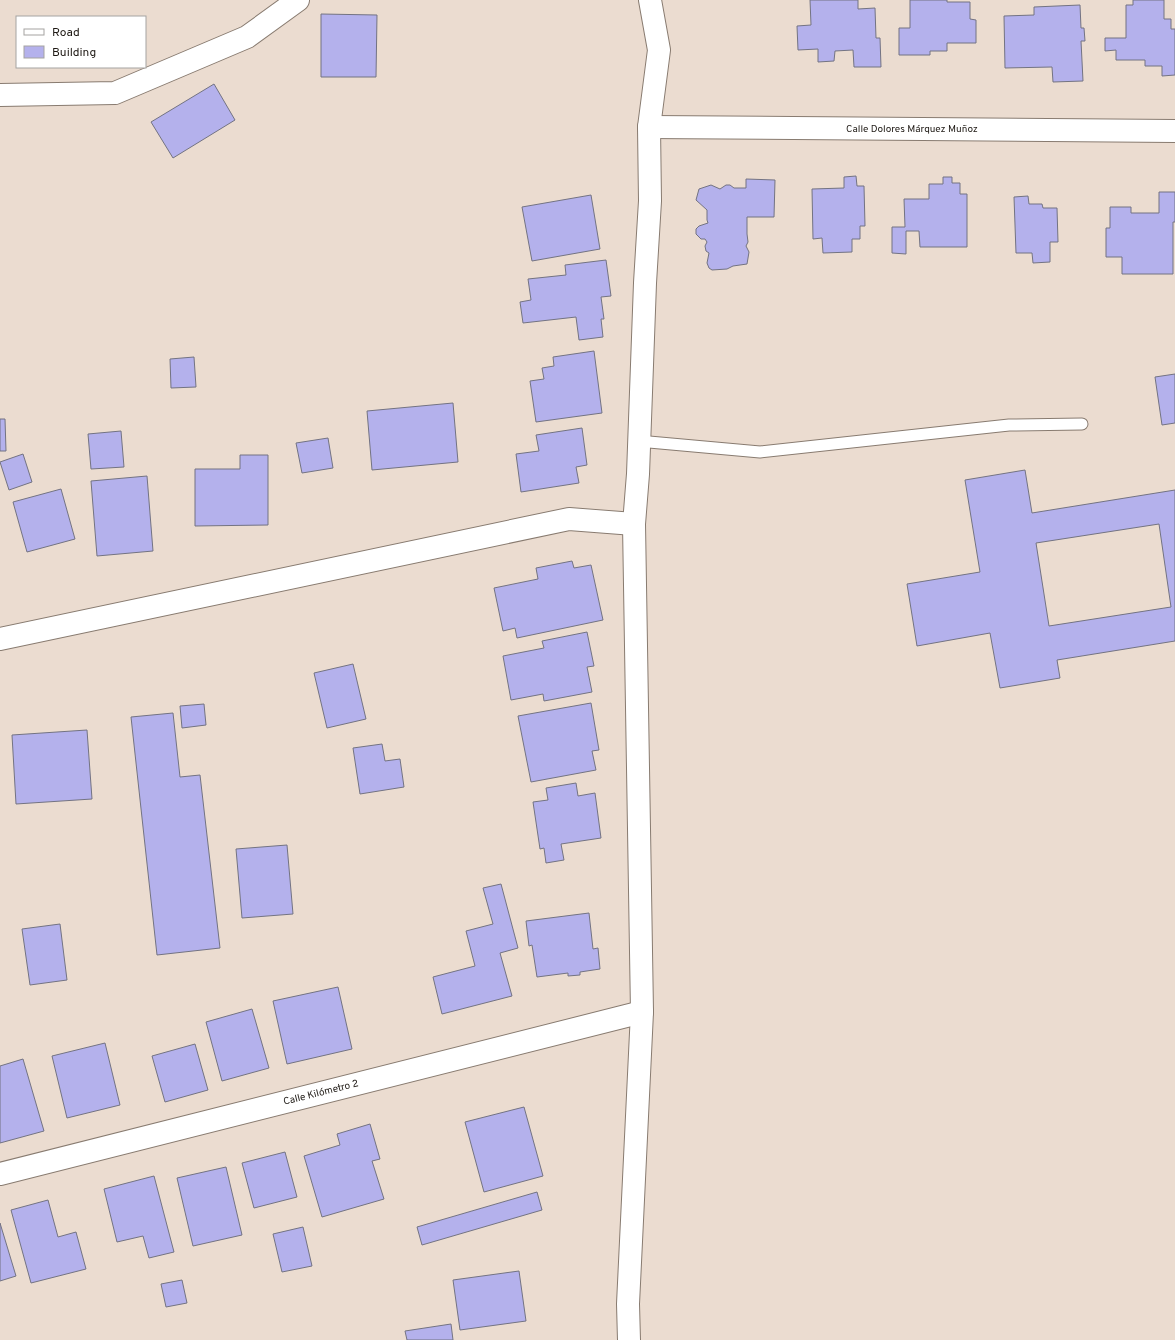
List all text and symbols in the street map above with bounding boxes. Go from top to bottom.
legend [16,16,146,68]
text: Road [52,25,80,41]
text: Building [52,45,96,61]
street label: Calle Dolores Márquez Muñoz [846,123,978,136]
street label: Calle Kilómetro 2 [282,1077,360,1109]

